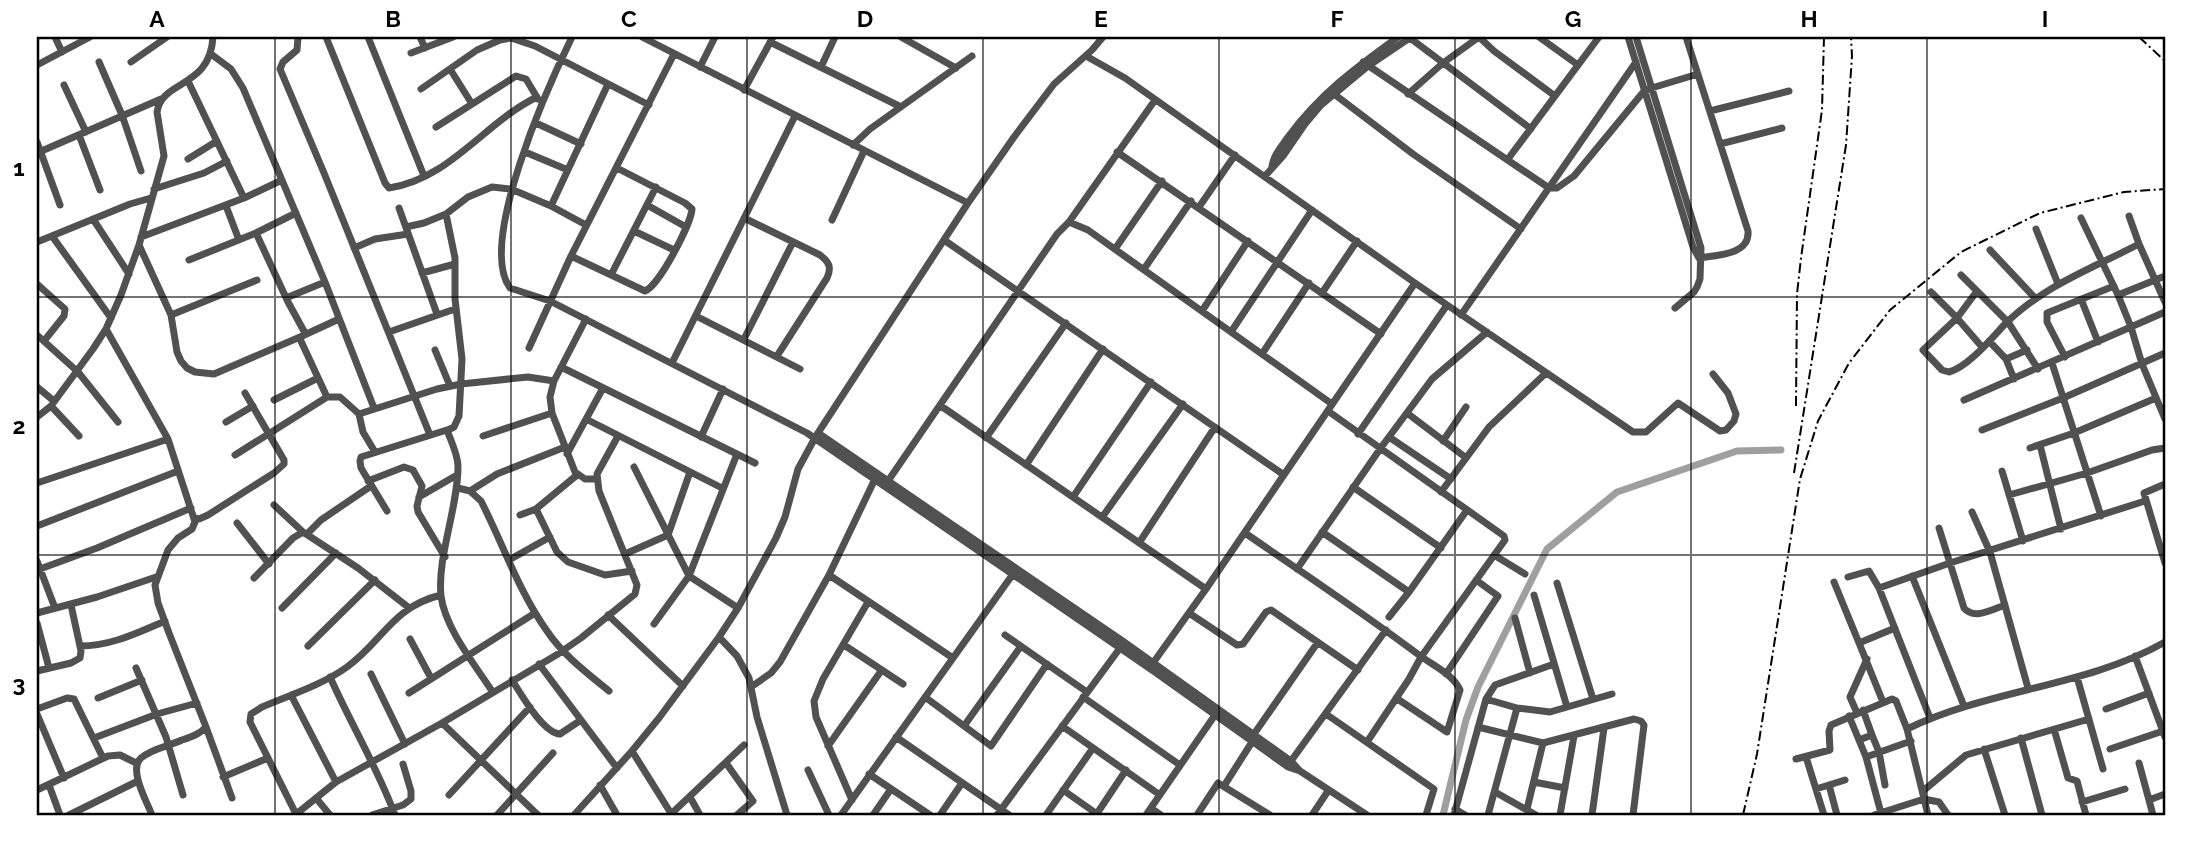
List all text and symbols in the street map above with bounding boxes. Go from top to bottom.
text: A [149,5,165,32]
text: B [385,5,401,32]
text: C [621,5,637,32]
text: D [857,5,873,32]
text: E [1094,5,1108,32]
text: F [1330,5,1344,32]
text: G [1565,5,1581,32]
text: H [1800,5,1818,32]
text: I [2042,5,2048,32]
text: 1 [13,154,25,181]
text: 2 [13,412,25,439]
text: 3 [13,670,25,697]

